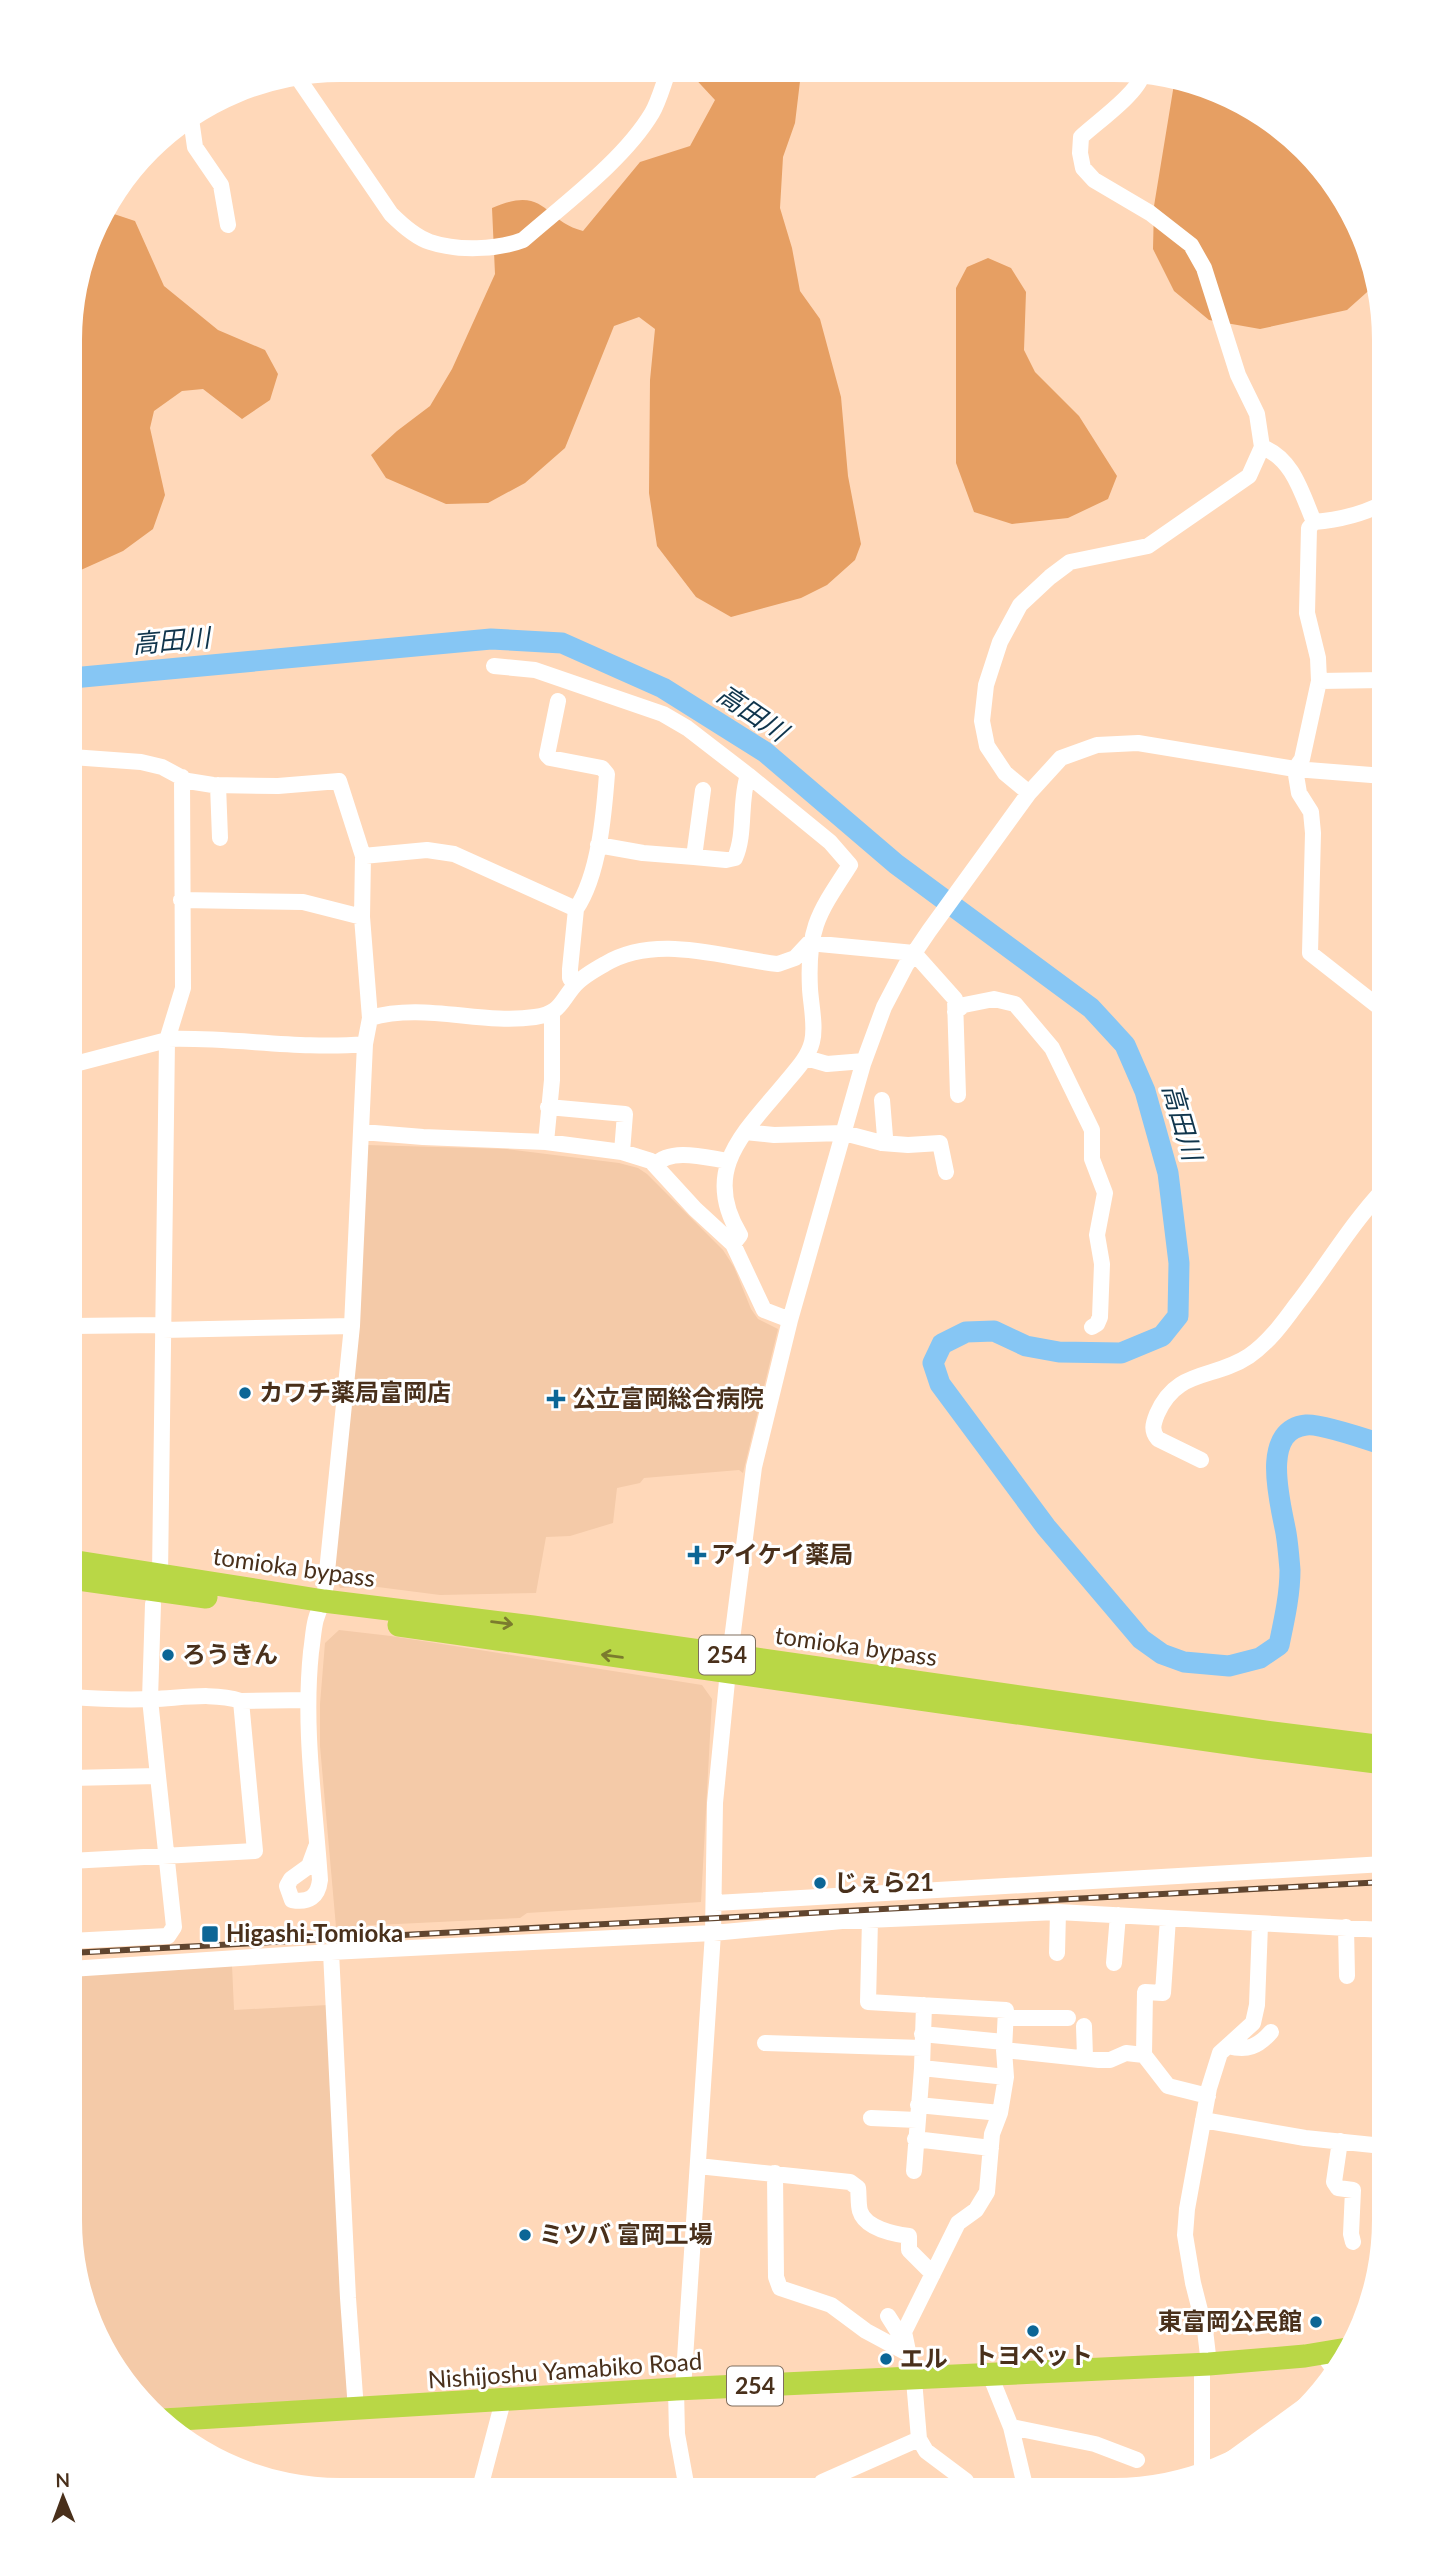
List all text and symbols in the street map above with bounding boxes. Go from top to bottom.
water label: 高田川 [131,620,214,659]
water label: 高田川 [711,677,796,749]
water label: 高田川 [1157,1080,1210,1167]
place label: カワチ薬局富岡店 [259,1377,451,1406]
place label: 公立富岡総合病院 [572,1383,764,1412]
marker: カワチ薬局富岡店 [237,1385,253,1401]
marker: 公立富岡総合病院 [546,1389,566,1409]
place label: アイケイ薬局 [711,1539,853,1568]
street label: tomioka bypass [211,1541,377,1592]
marker: アイケイ薬局 [689,1547,705,1563]
one-way arrow [490,1616,513,1629]
street label: tomioka bypass [773,1620,939,1671]
road number: 254 [699,1636,755,1674]
place label: ろうきん [182,1639,278,1668]
marker: ろうきん [160,1647,176,1663]
one-way arrow [601,1649,624,1662]
place label: じぇら21 [834,1867,934,1896]
marker: じぇら21 [812,1875,828,1891]
place label: Higashi-Tomioka [226,1918,403,1947]
marker: Higashi-Tomioka [200,1924,220,1944]
place label: ミツバ 富岡工場 [539,2219,713,2248]
marker: ミツバ 富岡工場 [517,2227,533,2243]
place label: 東富岡公民館 [1158,2306,1302,2335]
marker: 東富岡公民館 [1308,2314,1324,2330]
marker: トヨペット [1025,2323,1041,2339]
place label: トヨペット [973,2340,1093,2369]
place label: エル [900,2343,948,2372]
street label: Nishijoshu Yamabiko Road [427,2345,703,2394]
marker: エル [878,2351,894,2367]
road number: 254 [727,2366,783,2406]
north arrow [28,2462,98,2532]
text: N [55,2468,70,2491]

